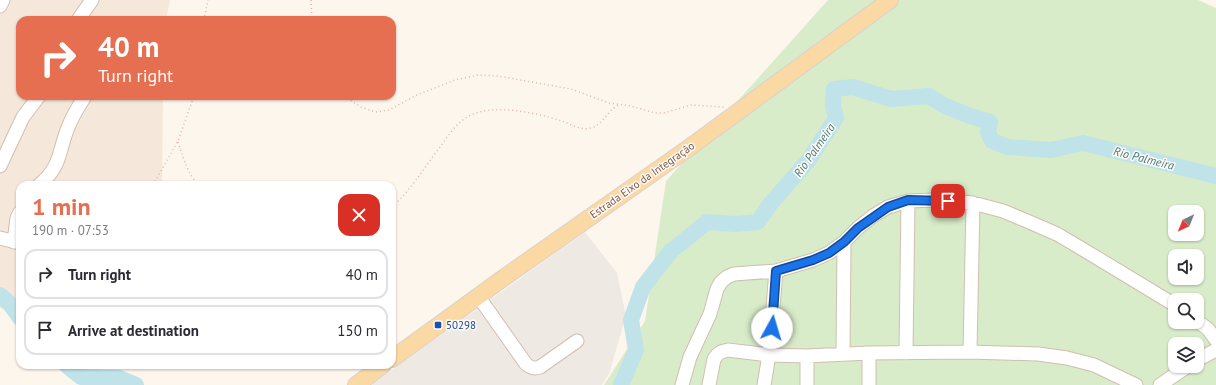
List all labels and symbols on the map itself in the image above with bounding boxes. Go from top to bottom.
water label: Rio Palmeira [790,120,838,180]
street label: Estrada Eixo da Integração [587,138,697,222]
water label: Rio Palmeira [1112,143,1176,173]
pin [931,184,965,218]
north arrow [1168,205,1204,241]
position arrow [751,307,793,349]
place label: 50298 [446,318,476,332]
marker: 50298 [433,320,443,330]

